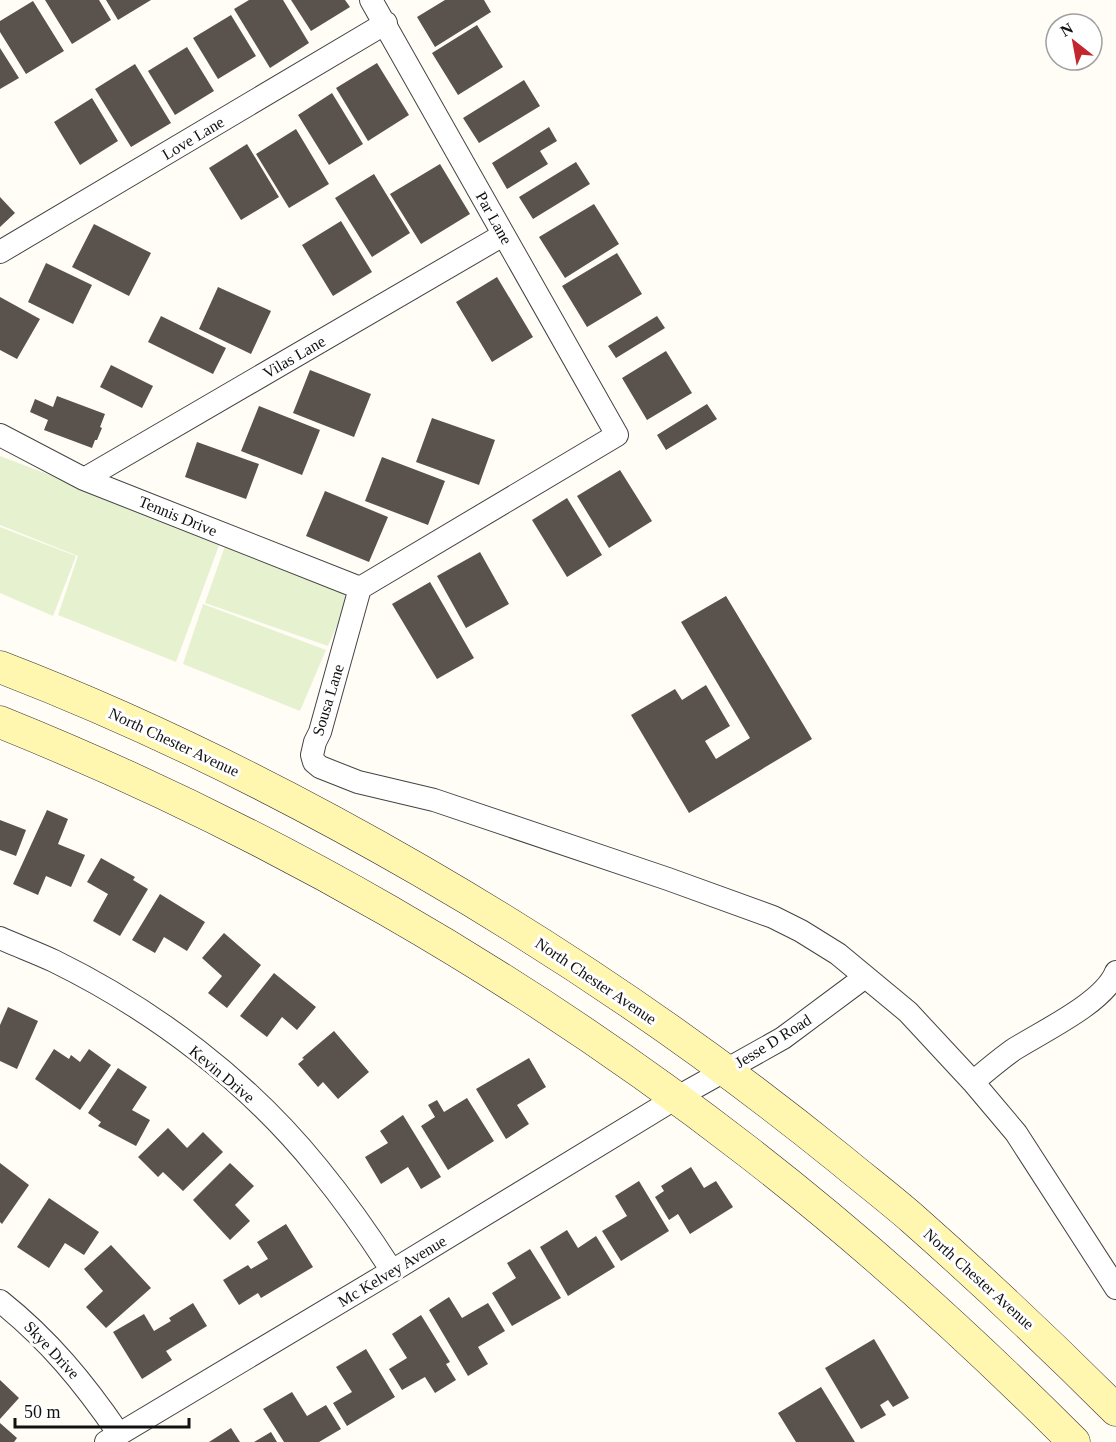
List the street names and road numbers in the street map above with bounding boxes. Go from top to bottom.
street label: Love Lane [159,113,227,163]
street label: Par Lane [473,189,515,247]
street label: Vilas Lane [260,332,328,382]
street label: Tennis Drive [136,493,220,539]
street label: Sousa Lane [309,662,347,738]
street label: North Chester Avenue [106,704,242,780]
street label: North Chester Avenue [532,934,660,1028]
street label: Jesse D Road [732,1011,814,1071]
street label: Kevin Drive [186,1042,258,1106]
street label: North Chester Avenue [921,1225,1037,1333]
street label: Mc Kelvey Avenue [335,1232,450,1311]
street label: Skye Drive [20,1318,83,1383]

